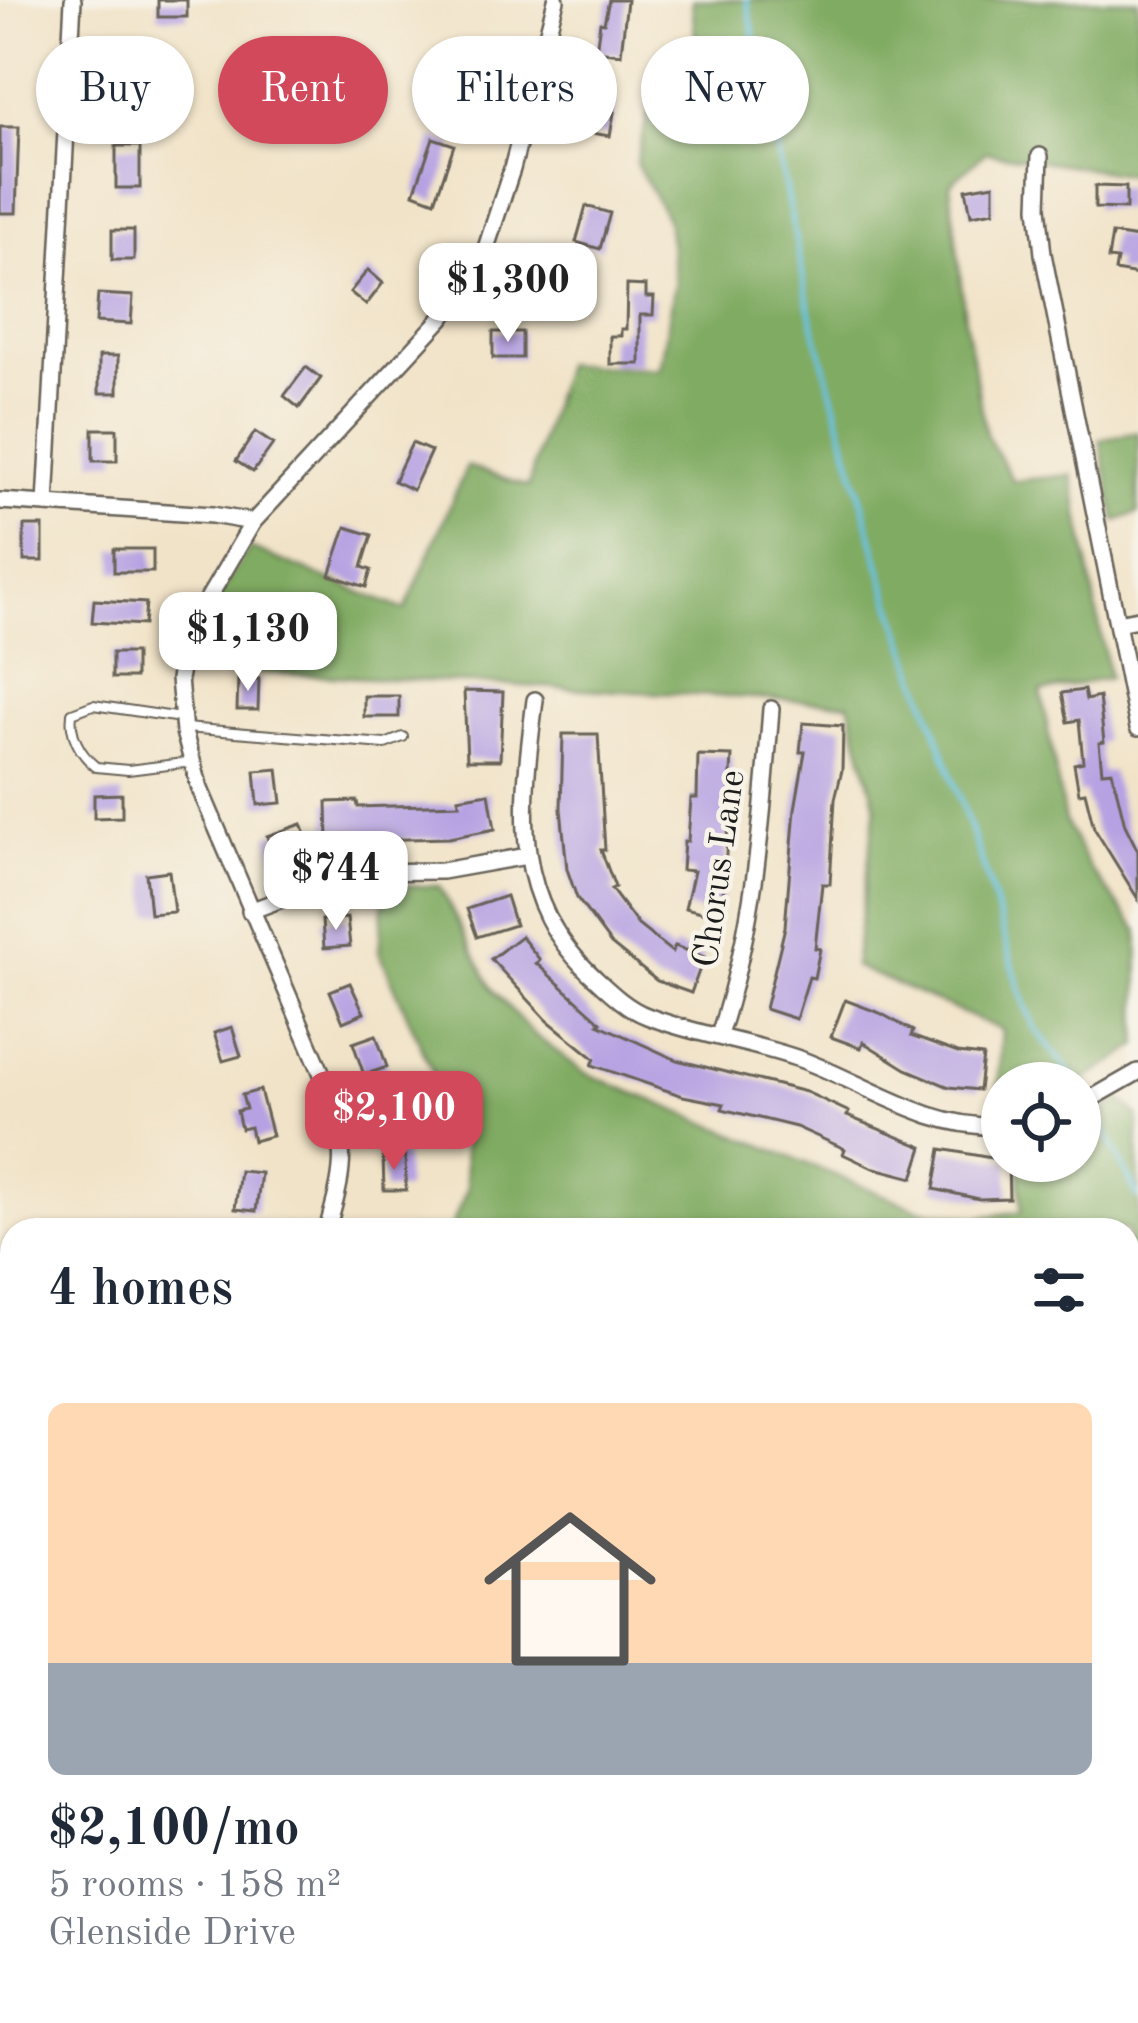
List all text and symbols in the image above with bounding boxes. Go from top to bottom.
chip: Buy [36,36,194,144]
chip: Rent [218,36,388,144]
chip: Filters [412,36,617,144]
chip: New [641,36,809,144]
pin: $1,300 [410,243,606,345]
text: $1,300 [446,262,570,301]
pin: $1,130 [150,592,346,694]
text: $1,130 [186,611,310,650]
street label: Chorus Lane [689,768,753,970]
pin: $744 [265,831,407,933]
text: $744 [291,850,381,889]
map controls [981,1062,1101,1182]
button: locate [981,1062,1101,1182]
pin: $2,100 [296,1071,492,1173]
text: $2,100 [332,1090,456,1129]
icon: filters [1026,1257,1092,1323]
text: 4 homes [48,1265,233,1316]
icon: home [462,1481,678,1697]
text: $2,100/mo [48,1805,300,1856]
text: 5 rooms · 158 m² [48,1866,341,1905]
text: Glenside Drive [48,1914,296,1953]

